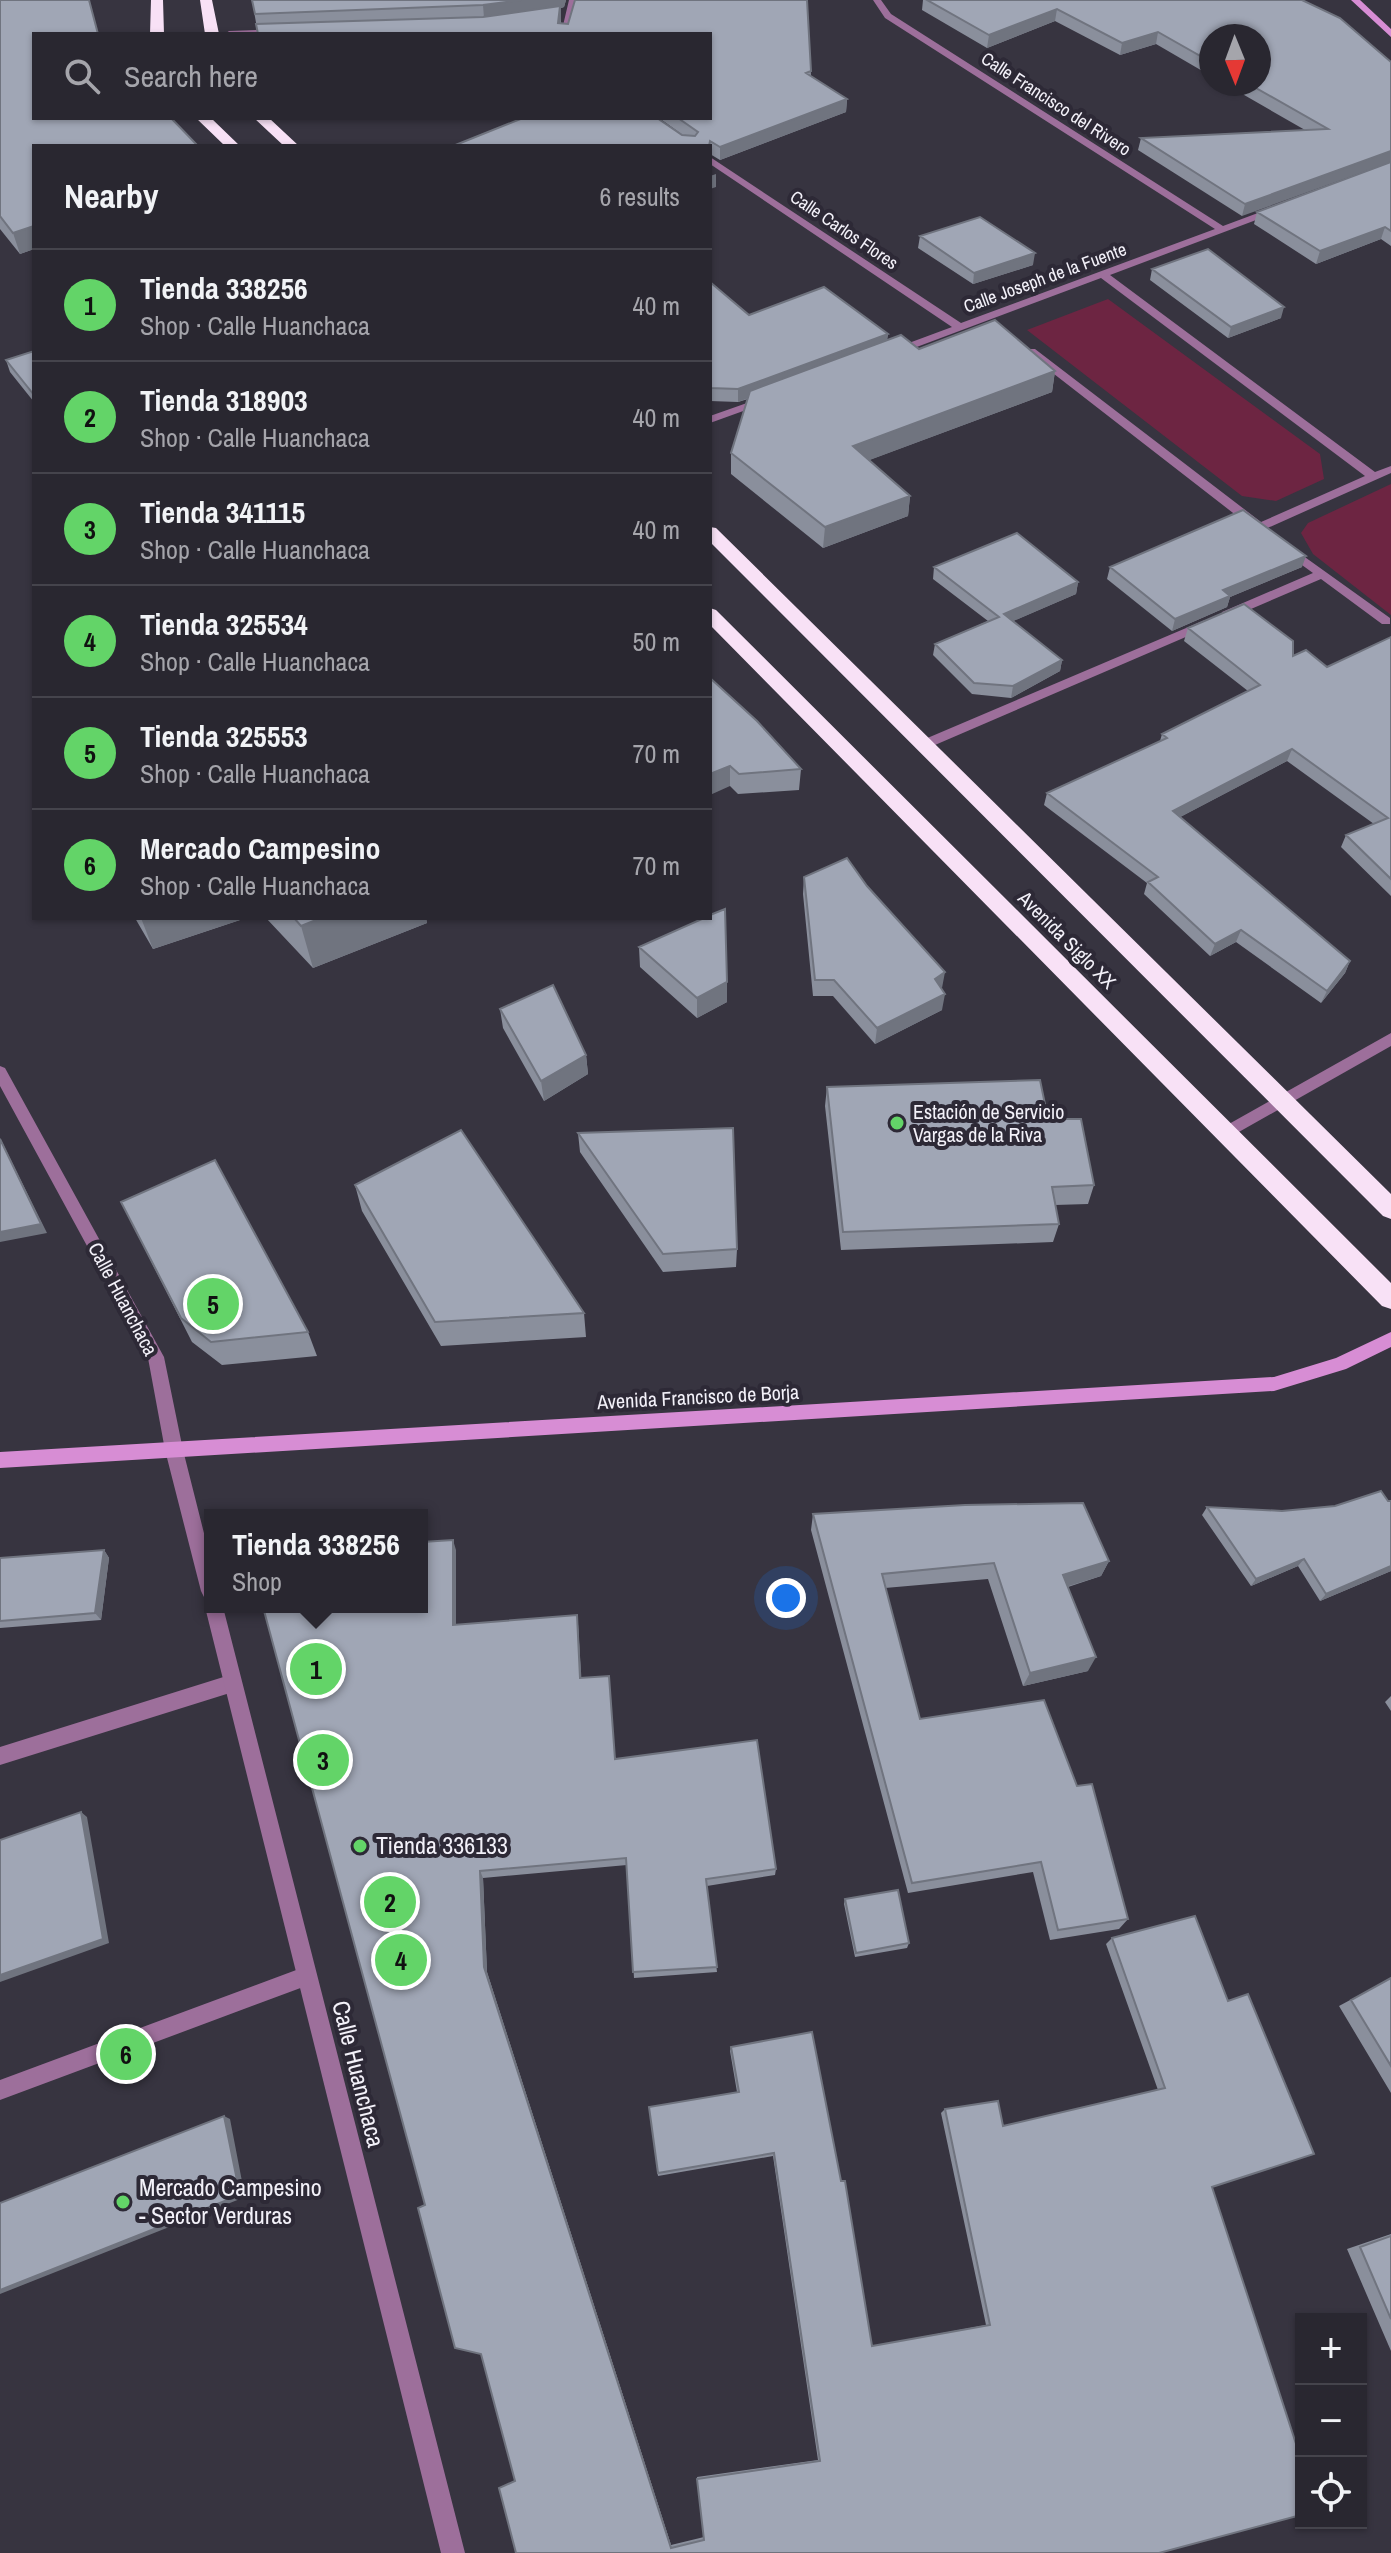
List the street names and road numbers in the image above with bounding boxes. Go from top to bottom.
street label: Calle Francisco del Rivero [977,46,1136,161]
street label: Calle Carlos Flores [785,184,903,275]
street label: Calle Joseph de la Fuente [960,236,1130,319]
street label: Avenida Siglo XX [1012,884,1122,995]
street label: Calle Huanchaca [82,1237,165,1360]
street label: Avenida Francisco de Borja [595,1378,800,1415]
street label: Calle Huanchaca [325,1997,393,2150]

